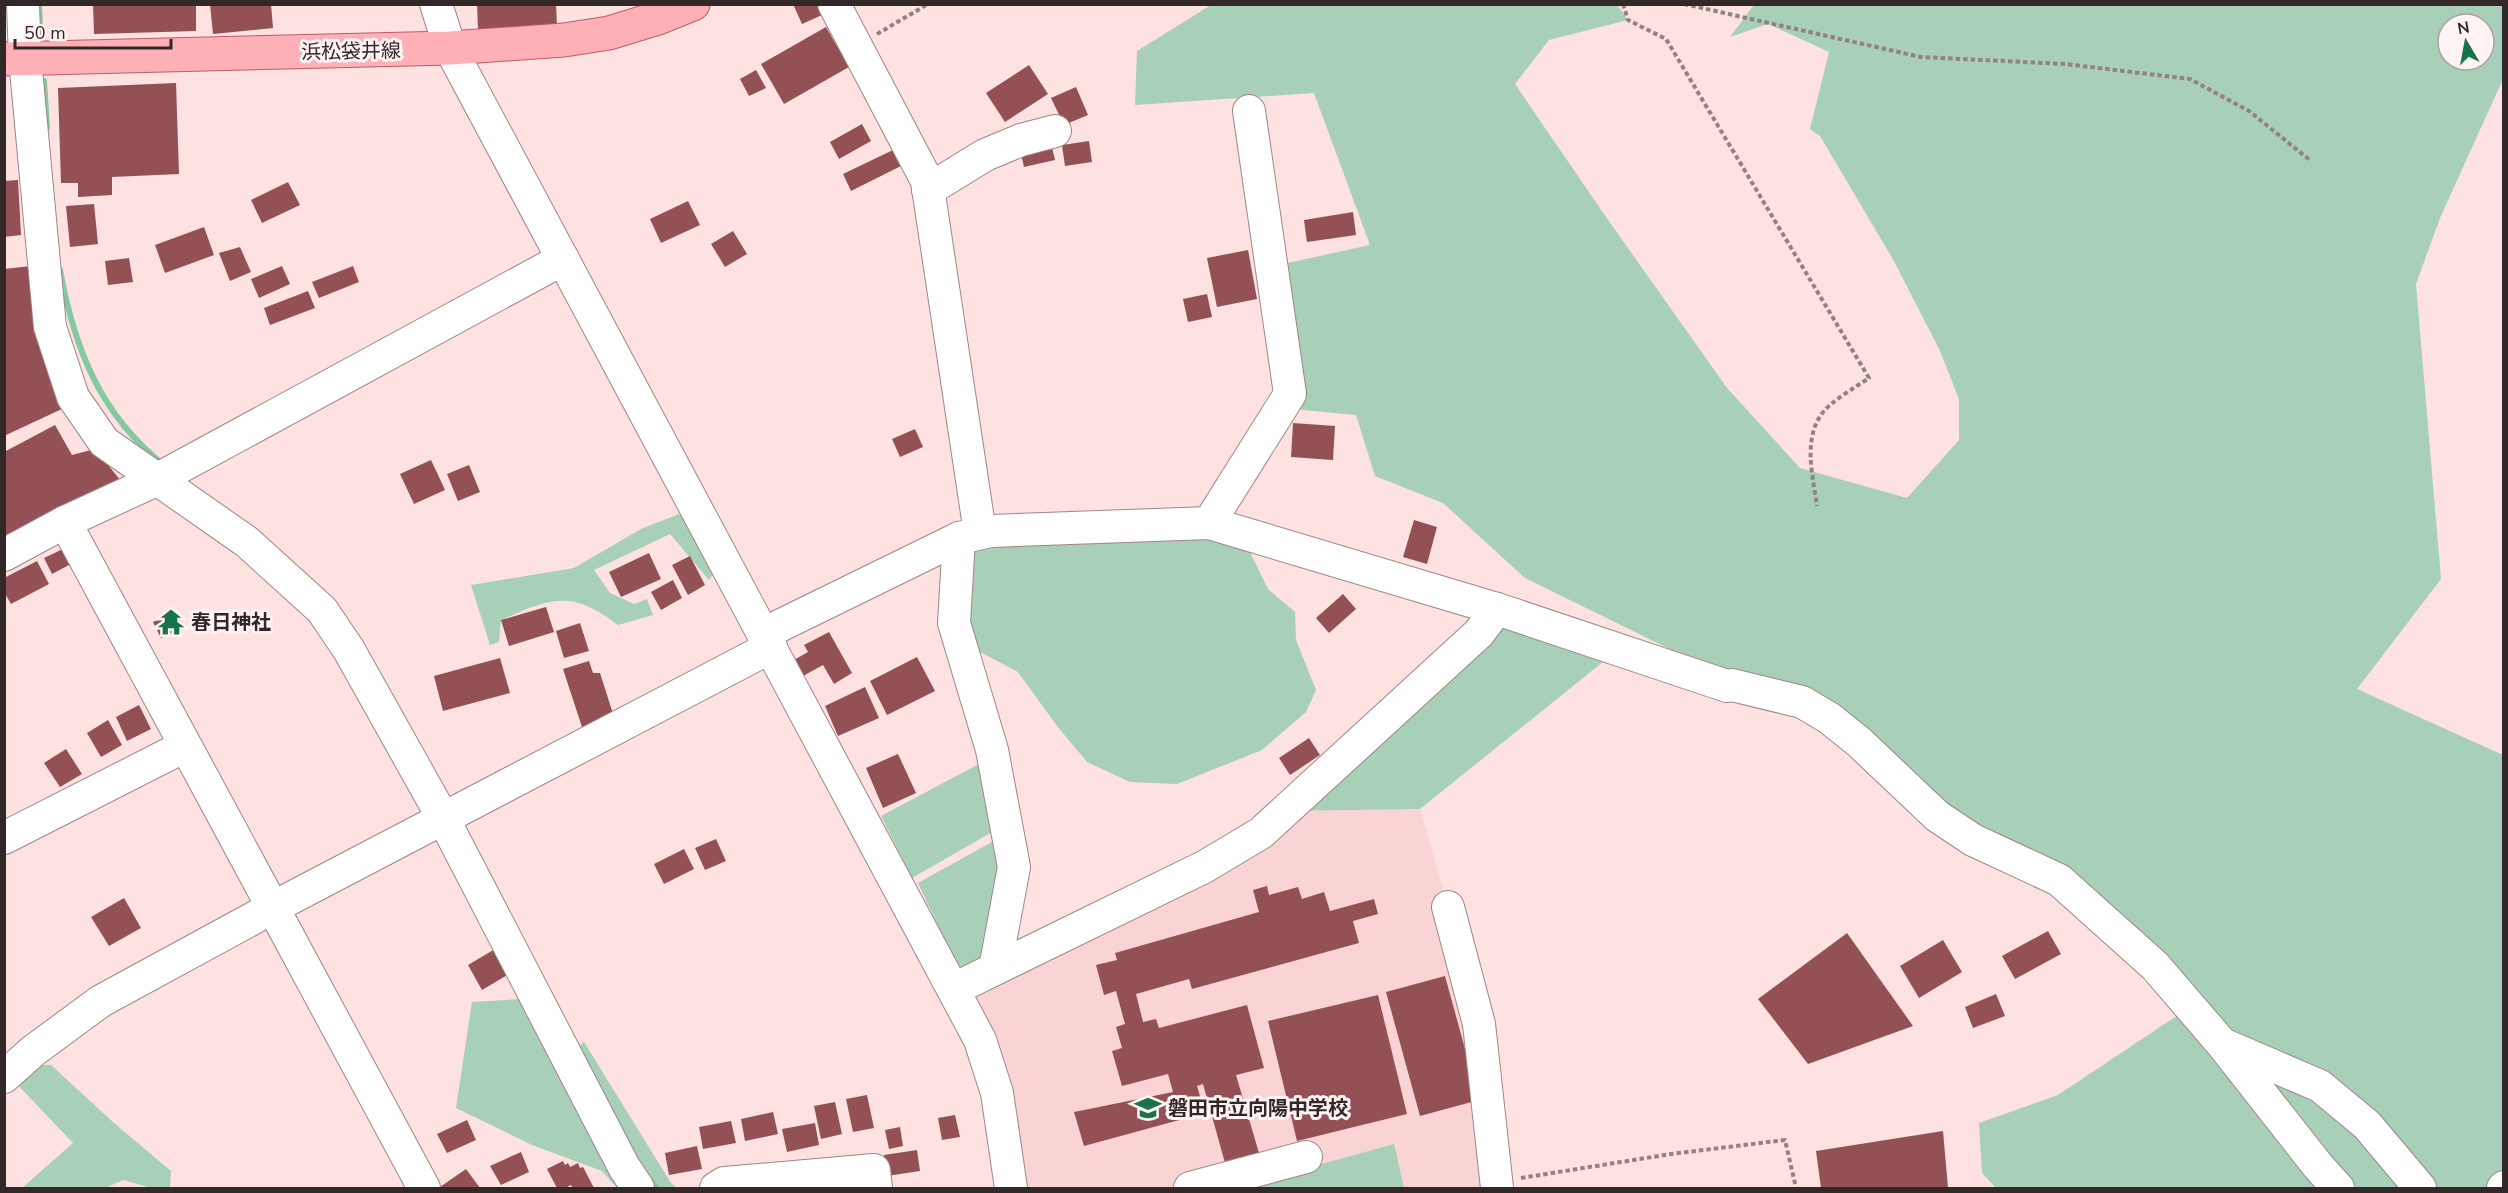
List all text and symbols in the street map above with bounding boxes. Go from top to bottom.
scale bar [15,12,171,50]
north arrow [2436,12,2496,72]
text: N [2456,16,2471,40]
text: 50 m [24,21,66,45]
street label: 浜松袋井線 [301,37,401,66]
temple icon: 春日神社 [156,607,186,637]
place label: 春日神社 [191,609,271,636]
school or university icon: 磐田市立向陽中学校 [1133,1093,1163,1123]
place label: 磐田市立向陽中学校 [1168,1095,1348,1122]

